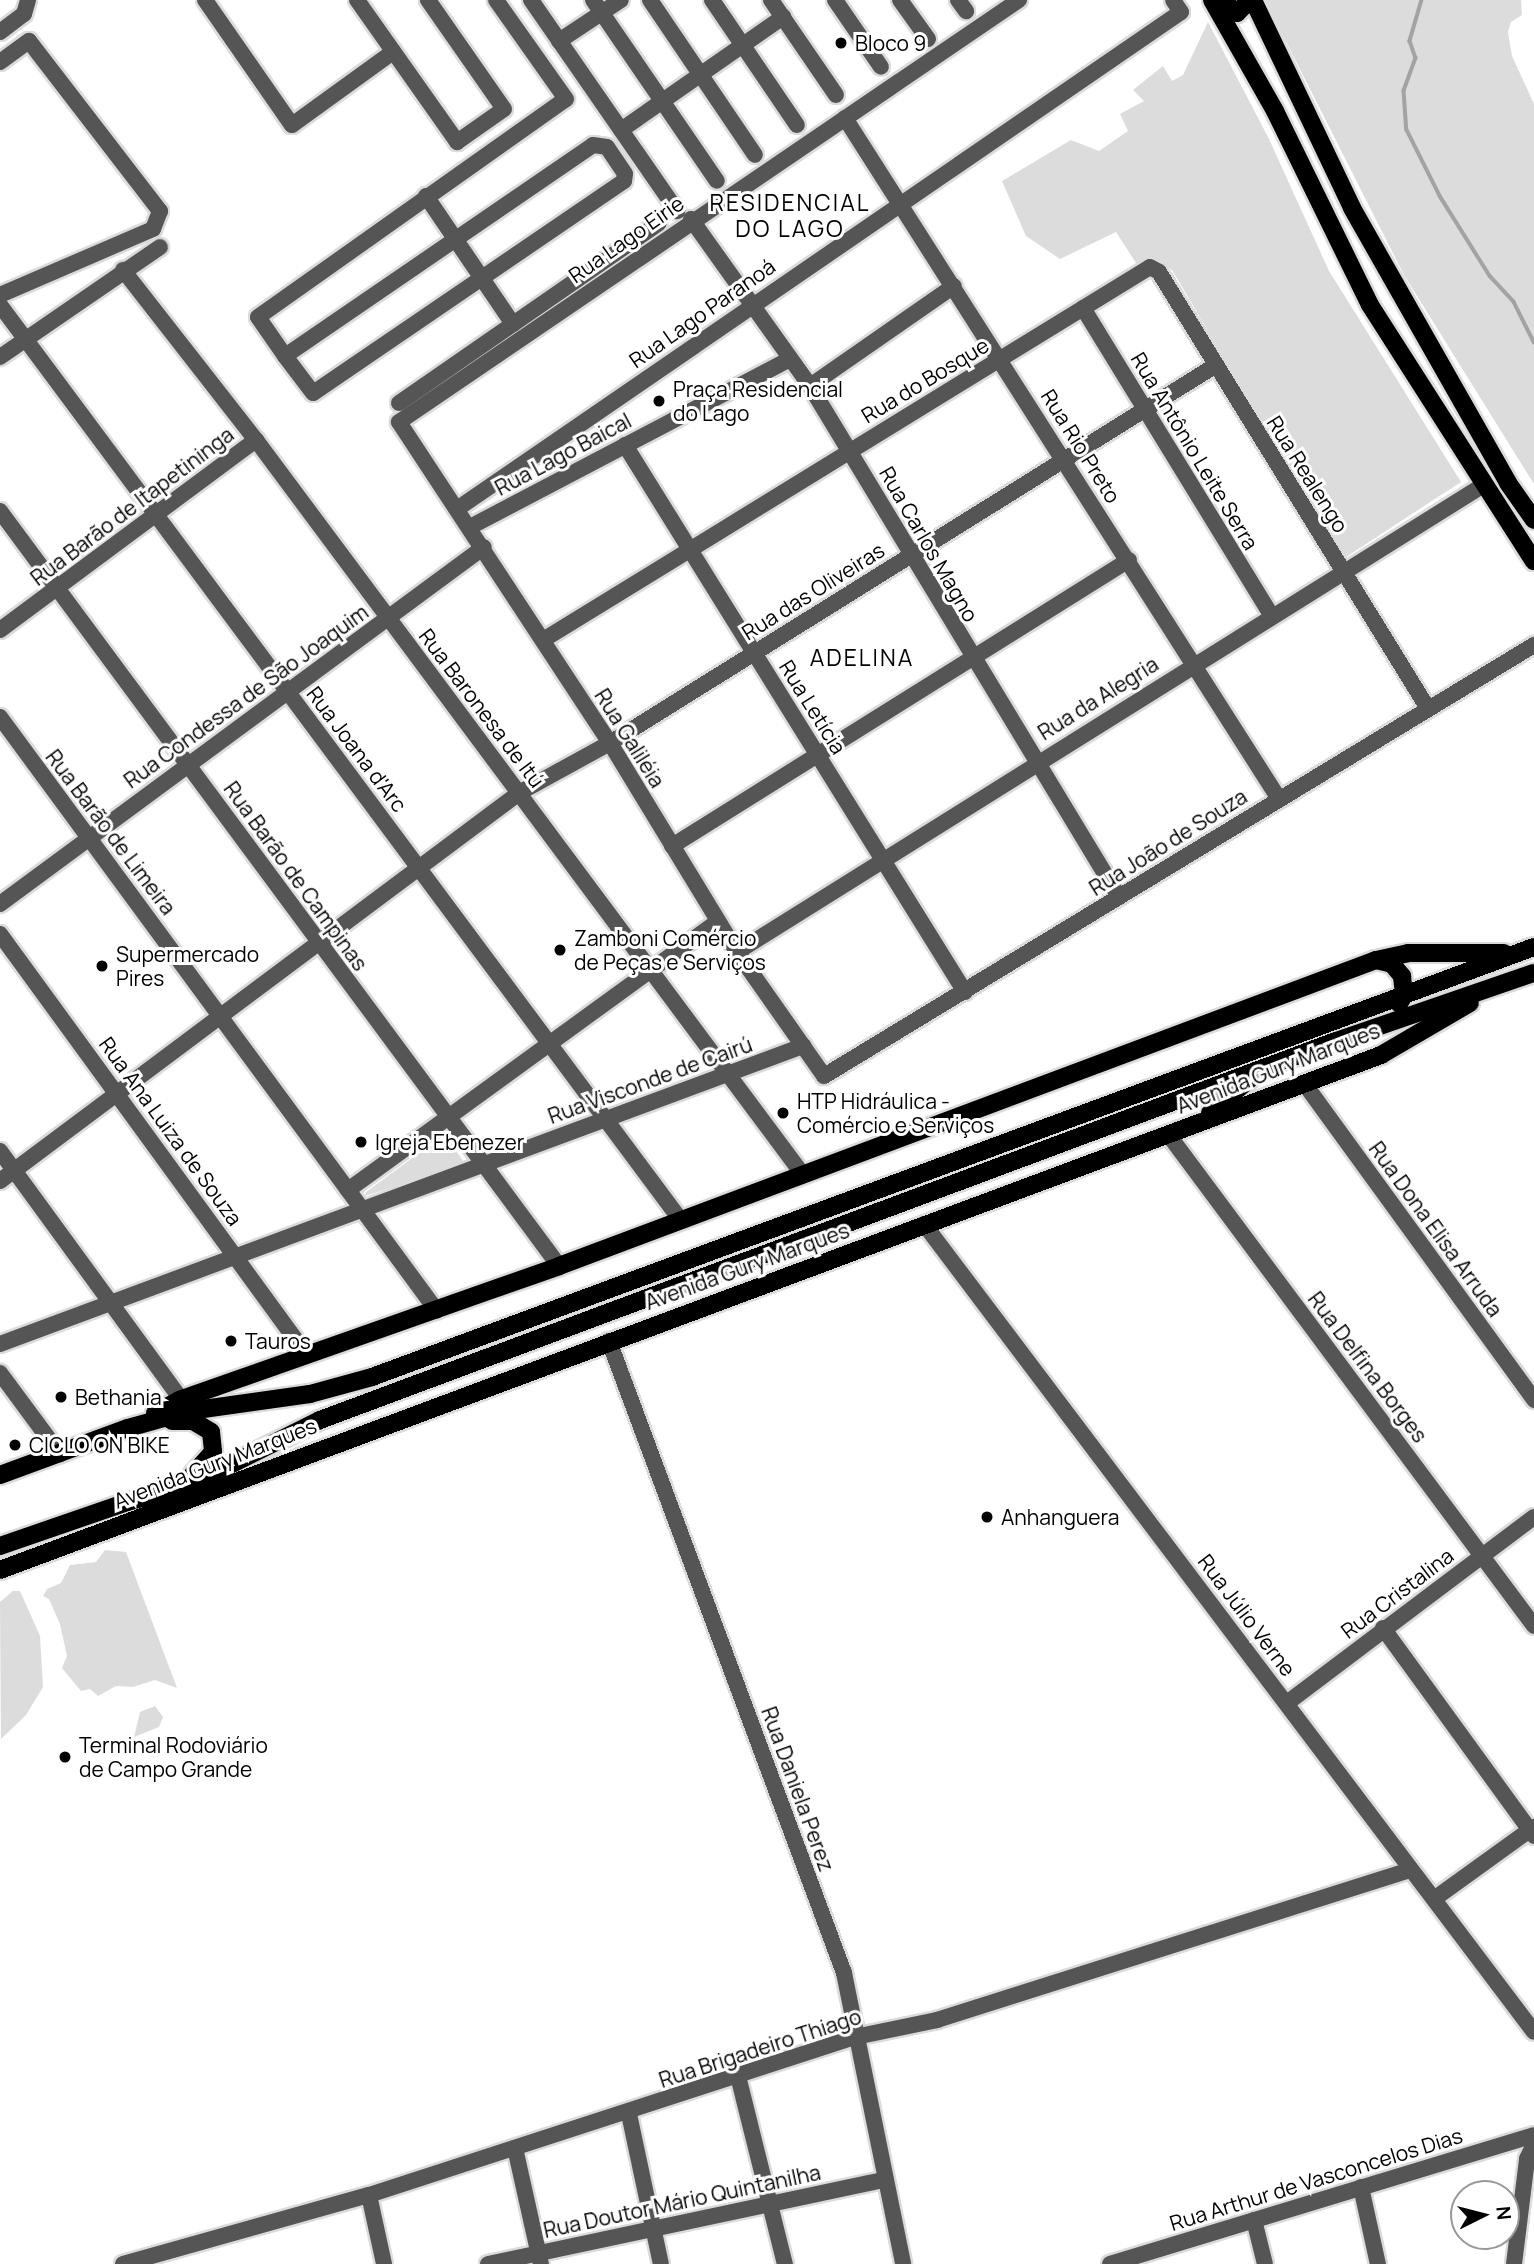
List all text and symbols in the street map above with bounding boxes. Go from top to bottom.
place label: Bloco 9 [855,30,926,56]
marker: Bloco 9 [833,35,849,51]
district label: RESIDENCIAL DO LAGO [711,188,869,242]
street label: Rua Lago Eirie [564,190,688,288]
street label: Rua Lago Paranoá [624,253,780,373]
street label: Rua do Bosque [857,332,993,428]
street label: Rua Antônio Leite Serra [1126,348,1264,554]
place label: Praça Residencial do Lago [673,376,843,426]
street label: Rua Rio Preto [1036,385,1126,507]
marker: Praça Residencial do Lago [651,393,667,409]
street label: Rua Lago Baical [491,408,635,500]
street label: Rua Realengo [1262,411,1354,537]
street label: Rua Barão de Itapetininga [26,421,238,591]
street label: Rua Carlos Magno [874,462,984,626]
street label: Rua das Oliveiras [737,537,889,645]
street label: Rua Condessa de São Joaquim [119,599,373,793]
street label: Rua Baronesa de Itú [414,624,550,792]
district label: ADELINA [811,643,913,671]
street label: Rua da Alegria [1033,651,1163,745]
street label: Rua Letícia [774,655,852,759]
street label: Rua Joana d'Arc [302,681,412,817]
street label: Rua Galiléia [590,684,670,792]
street label: Rua Barão de Limeira [41,745,181,919]
street label: Rua Barão de Campinas [219,777,373,975]
street label: Rua João de Souza [1085,783,1251,901]
place label: Zamboni Comércio de Peças e Serviços [574,925,766,975]
place label: Supermercado Pires [116,941,259,991]
marker: Zamboni Comércio de Peças e Serviços [552,942,568,958]
marker: Supermercado Pires [94,958,110,974]
street label: Avenida Gury Marques [1173,1018,1383,1118]
street label: Rua Visconde de Cairú [545,1031,755,1129]
street label: Rua Ana Luiza de Souza [94,1032,248,1230]
place label: HTP Hidráulica - Comércio e Serviços [797,1088,994,1138]
marker: HTP Hidráulica - Comércio e Serviços [775,1105,791,1121]
place label: Igreja Ebenezer [375,1129,524,1155]
marker: Igreja Ebenezer [353,1134,369,1150]
street label: Rua Dona Elisa Arruda [1364,1137,1508,1321]
street label: Avenida Gury Marques [641,1217,853,1315]
street label: Rua Delfina Borges [1303,1287,1433,1447]
place label: Tauros [245,1328,311,1354]
marker: Tauros [223,1333,239,1349]
place label: Bethania [75,1384,162,1410]
marker: Bethania [53,1389,69,1405]
street label: Avenida Gury Marques [110,1413,320,1513]
place label: CICLO ON BIKE [29,1432,170,1458]
marker: CICLO ON BIKE [7,1437,23,1453]
place label: Anhanguera [1001,1504,1119,1530]
marker: Anhanguera [979,1509,995,1525]
street label: Rua Cristalina [1336,1543,1458,1643]
street label: Rua Júlio Verne [1193,1549,1301,1681]
street label: Rua Daniela Perez [757,1703,839,1875]
place label: Terminal Rodoviário de Campo Grande [79,1732,268,1782]
marker: Terminal Rodoviário de Campo Grande [57,1749,73,1765]
street label: Rua Brigadeiro Thiago [656,2003,864,2093]
street label: Rua Arthur de Vasconcelos Dias [1167,2122,1465,2236]
street label: Rua Doutor Mário Quintanilha [541,2159,823,2243]
north arrow [1450,2180,1520,2250]
text: N [1490,2205,1518,2221]

